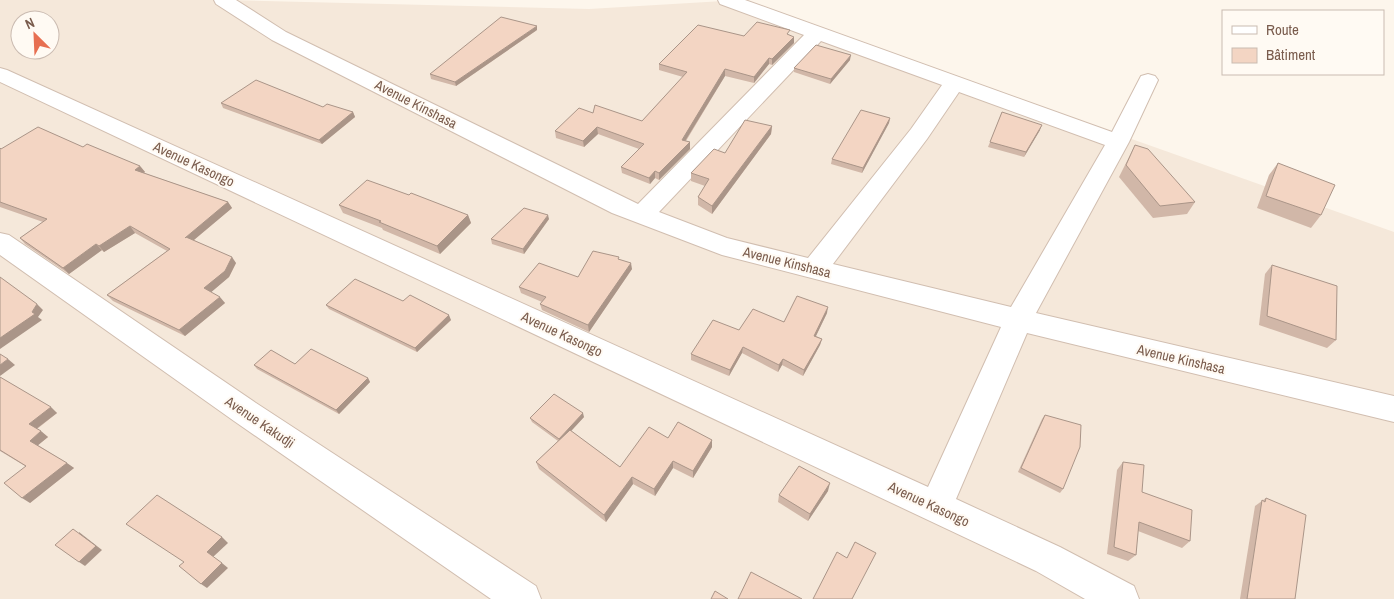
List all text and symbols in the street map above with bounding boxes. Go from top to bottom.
north arrow [10,10,60,60]
legend [1222,10,1384,75]
text: N [22,13,37,33]
text: Route [1266,19,1299,40]
text: Bâtiment [1266,44,1316,65]
street label: Avenue Kinshasa [371,75,461,133]
street label: Avenue Kasongo [150,137,237,191]
street label: Avenue Kinshasa [740,242,833,282]
street label: Avenue Kasongo [518,307,605,361]
street label: Avenue Kinshasa [1134,340,1227,378]
street label: Avenue Kakudji [221,392,298,452]
street label: Avenue Kasongo [885,477,972,531]

